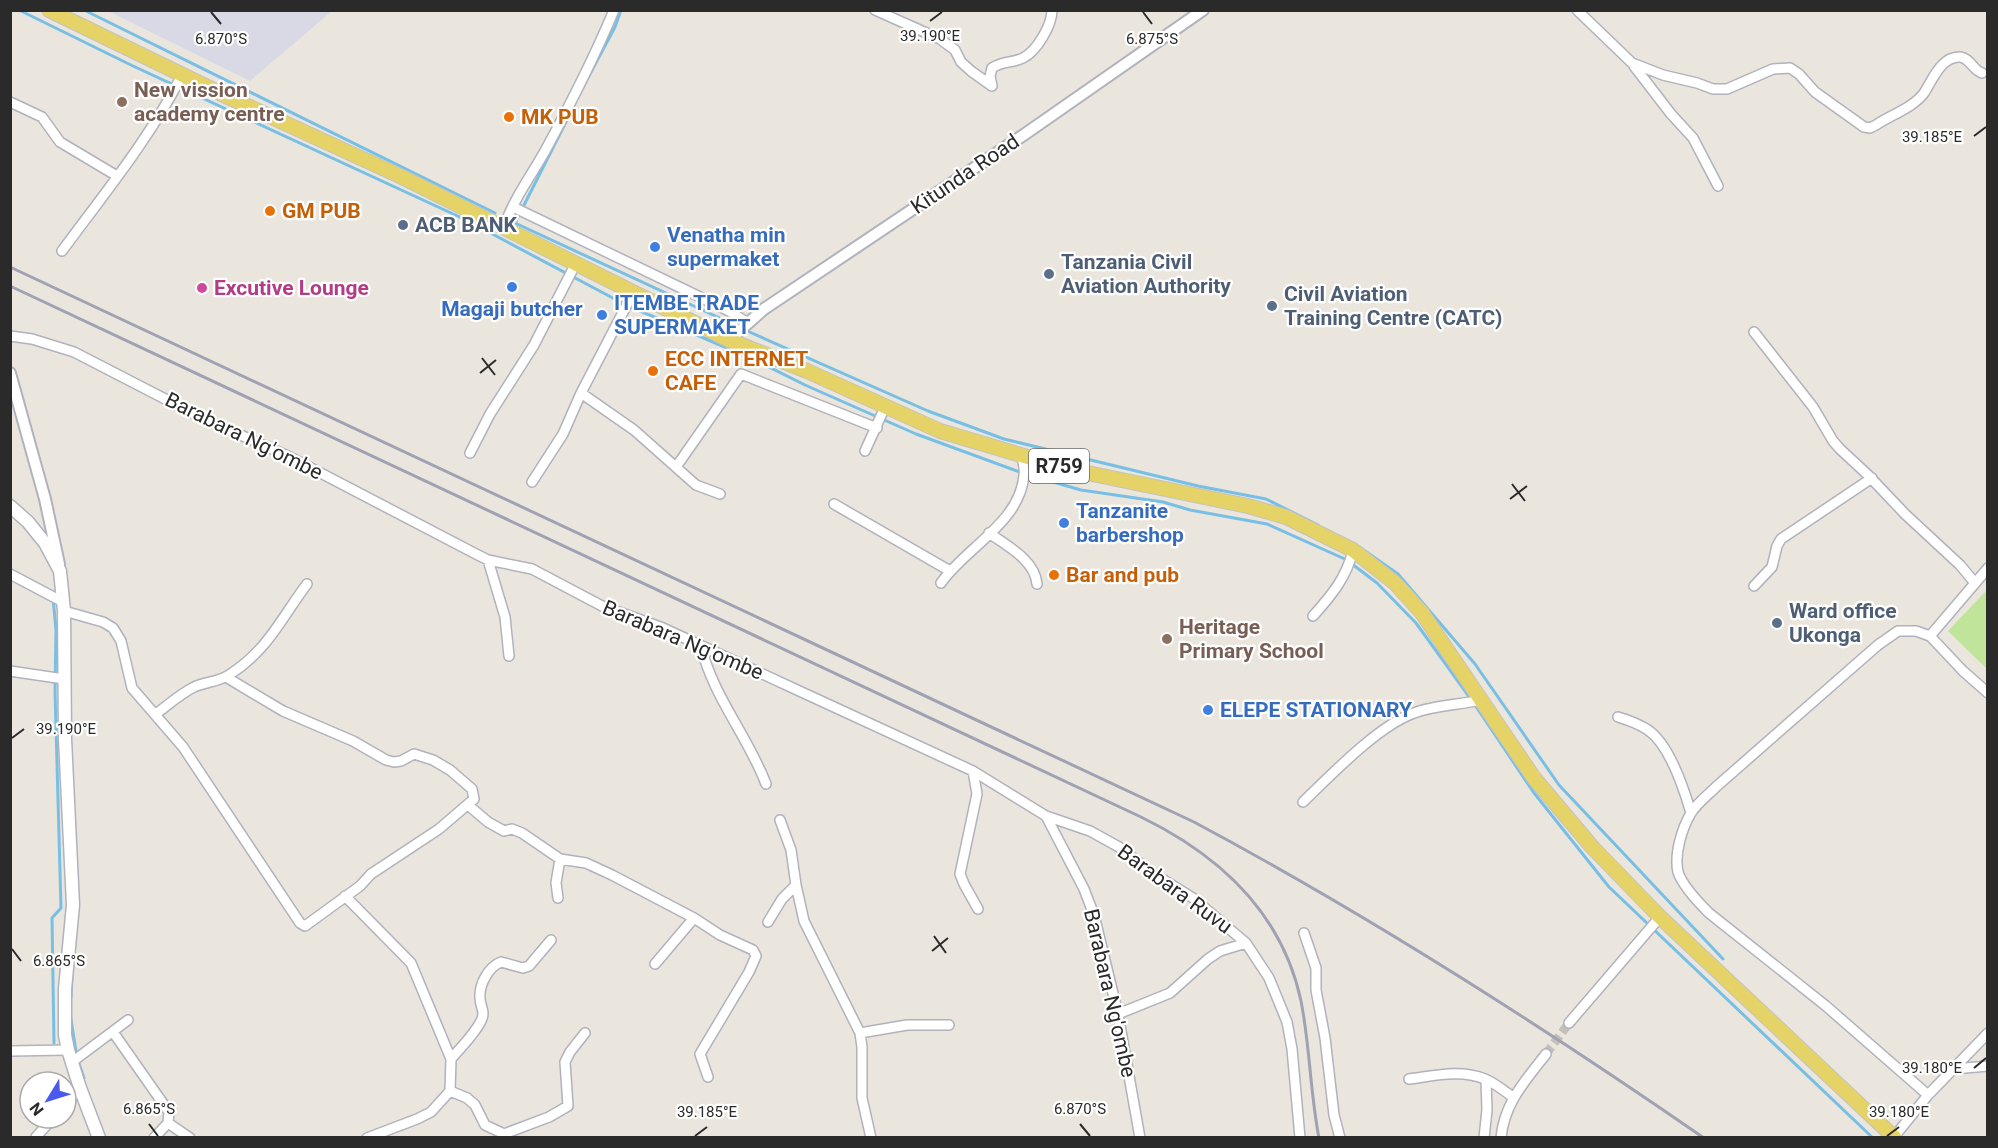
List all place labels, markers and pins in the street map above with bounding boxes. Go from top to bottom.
place label: New vission academy centre [134,78,285,126]
marker: New vission academy centre [115,95,129,109]
place label: MK PUB [521,105,599,129]
marker: MK PUB [502,110,516,124]
place label: GM PUB [282,199,361,223]
marker: GM PUB [263,204,277,218]
place label: ACB BANK [415,213,518,237]
marker: ACB BANK [396,218,410,232]
place label: Venatha min supermaket [667,223,785,271]
marker: Venatha min supermaket [648,240,662,254]
place label: Tanzania Civil Aviation Authority [1061,250,1231,298]
marker: Tanzania Civil Aviation Authority [1042,267,1056,281]
place label: Excutive Lounge [214,276,369,300]
marker: Magaji butcher [505,280,519,294]
marker: Excutive Lounge [195,281,209,295]
place label: Civil Aviation Training Centre (CATC) [1284,282,1502,330]
place label: ITEMBE TRADE SUPERMAKET [614,291,759,339]
place label: Magaji butcher [441,297,583,321]
marker: Civil Aviation Training Centre (CATC) [1265,299,1279,313]
marker: ITEMBE TRADE SUPERMAKET [595,308,609,322]
place label: ECC INTERNET CAFE [665,347,808,395]
marker: ECC INTERNET CAFE [646,364,660,378]
place label: Tanzanite barbershop [1076,499,1184,547]
marker: Tanzanite barbershop [1057,516,1071,530]
place label: Bar and pub [1066,563,1179,587]
marker: Bar and pub [1047,568,1061,582]
place label: Ward office Ukonga [1789,599,1896,647]
place label: Heritage Primary School [1179,615,1324,663]
marker: Ward office Ukonga [1770,616,1784,630]
marker: Heritage Primary School [1160,632,1174,646]
place label: ELEPE STATIONARY [1220,698,1412,722]
marker: ELEPE STATIONARY [1201,703,1215,717]

